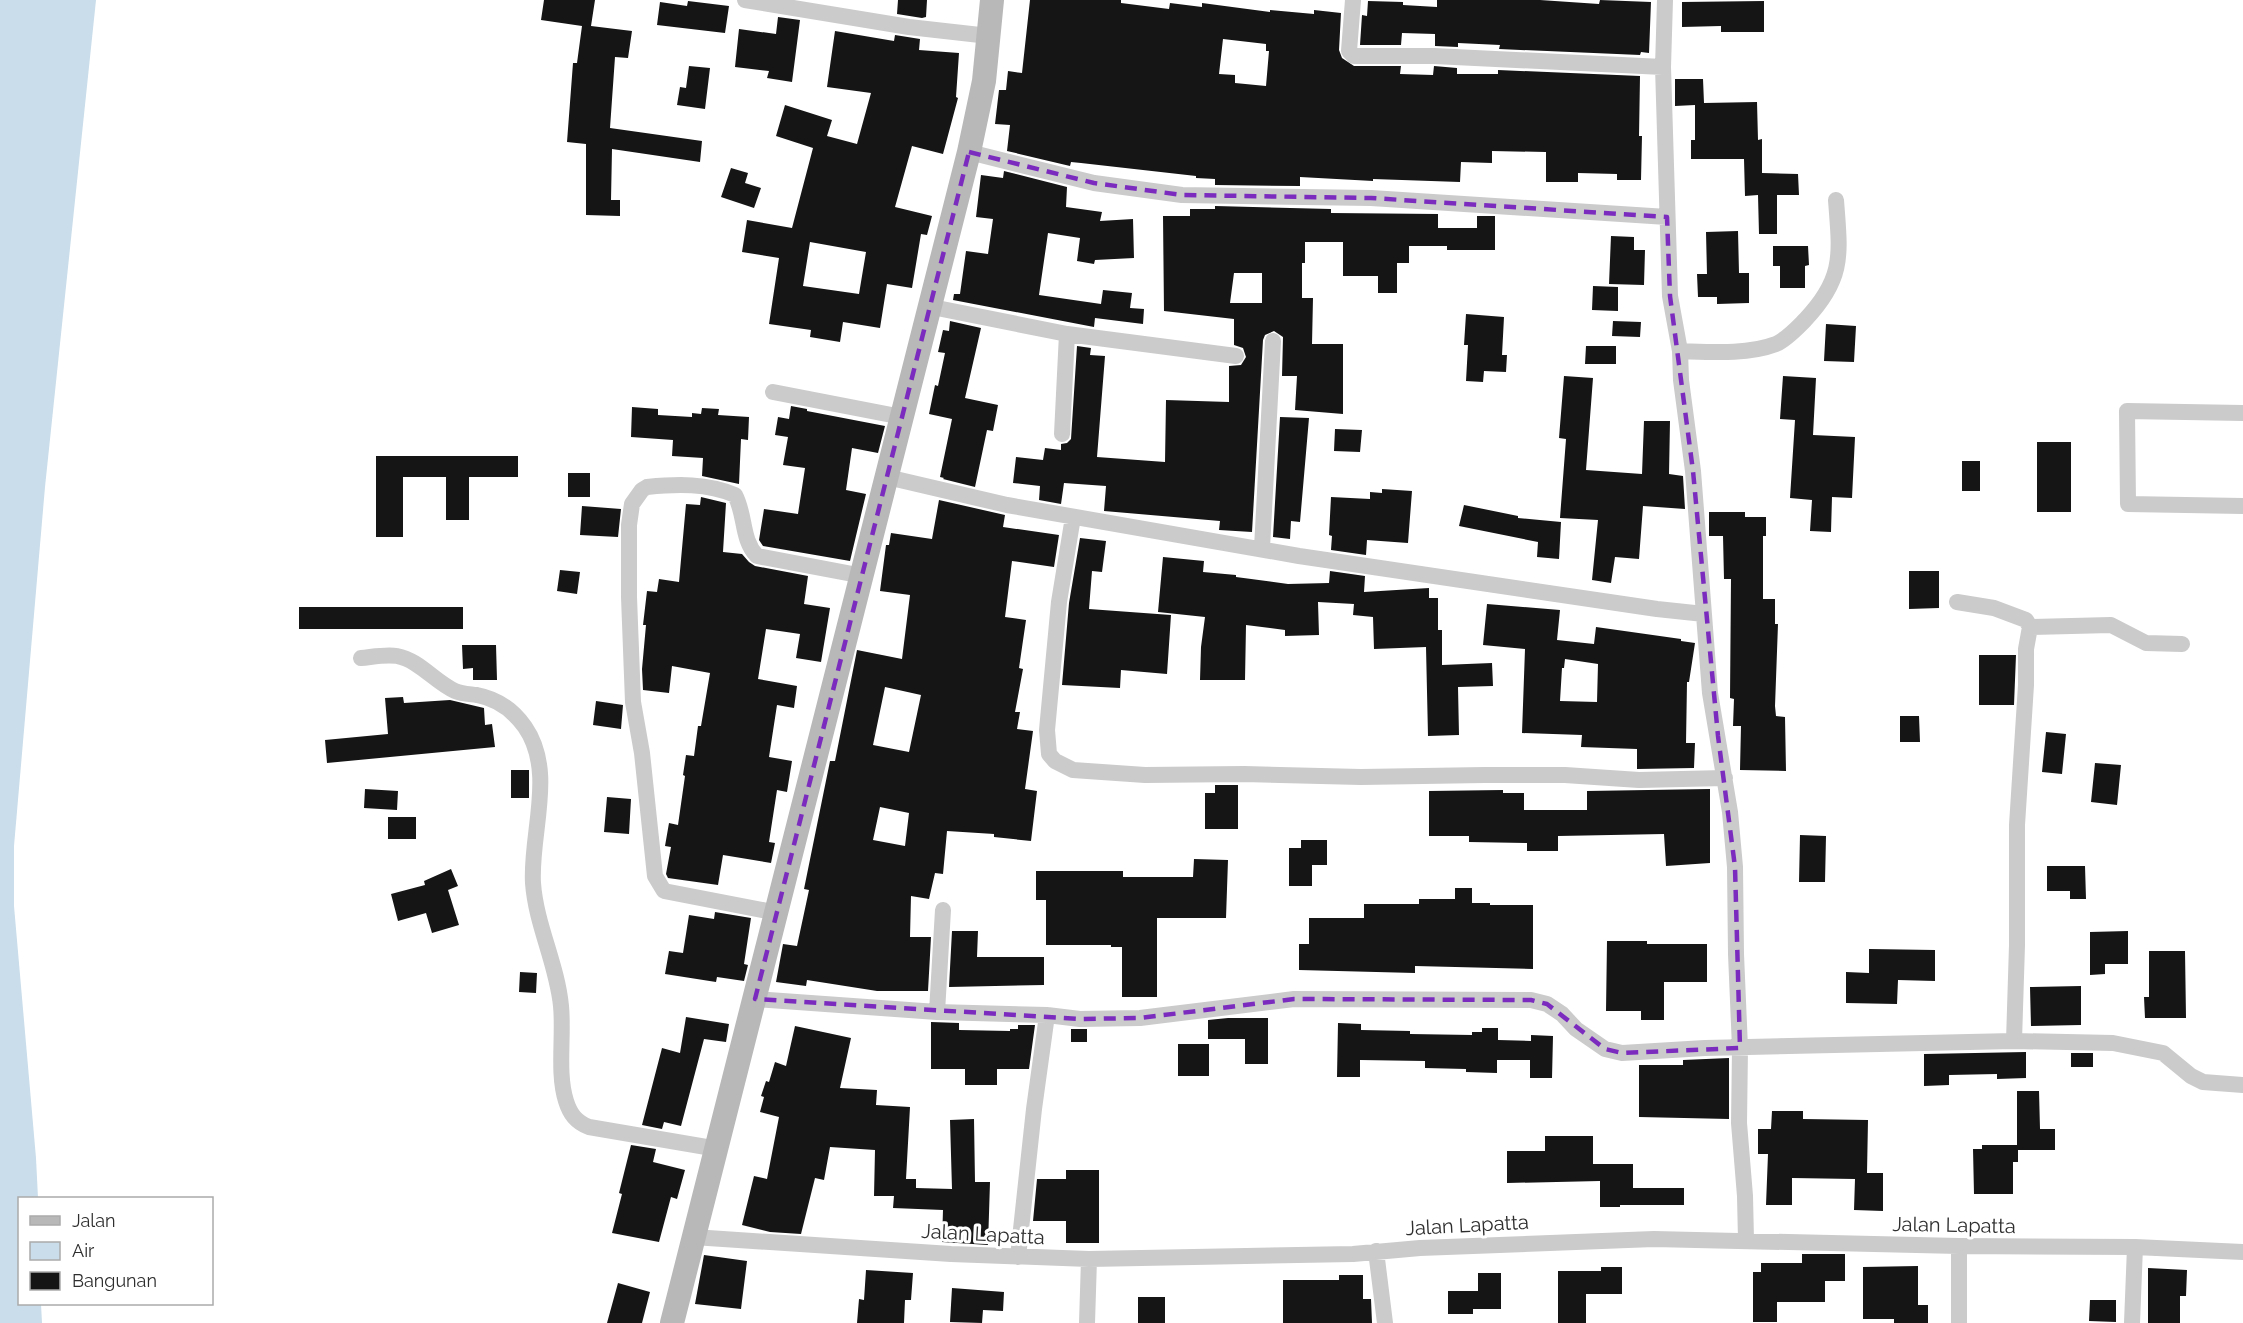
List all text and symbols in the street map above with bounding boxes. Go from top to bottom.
legend [18,1197,213,1305]
text: Jalan [72,1210,116,1231]
street label: Jalan Lapatta [1405,1210,1529,1240]
street label: Jalan Lapatta [1892,1212,2016,1238]
street label: Jalan Lapatta [921,1219,1045,1249]
text: Air [72,1240,95,1261]
text: Bangunan [72,1270,157,1291]

